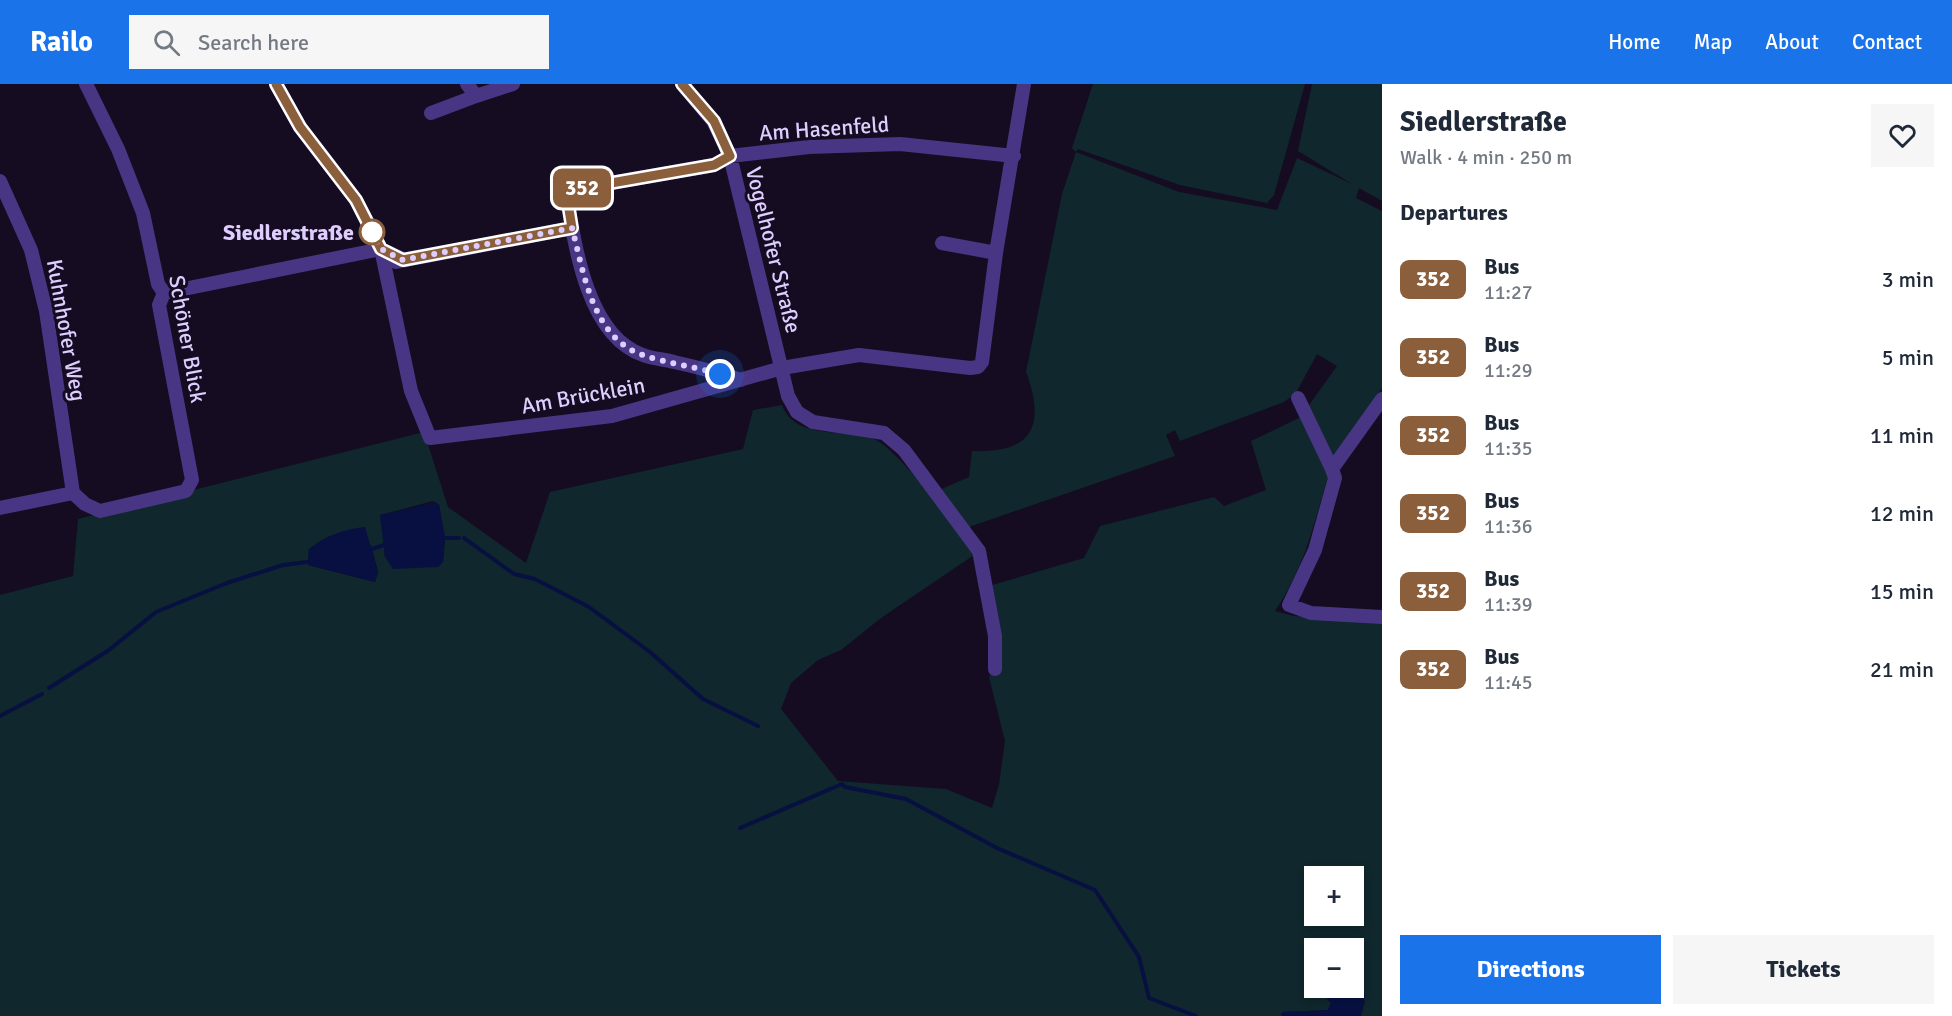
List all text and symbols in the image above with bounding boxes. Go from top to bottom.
search box [129,15,549,69]
text: Railo [30,25,93,59]
icon: search [150,26,183,59]
text: Search here [198,29,309,56]
text: Home [1608,29,1661,55]
text: Map [1694,29,1732,55]
text: About [1765,29,1819,55]
text: Contact [1852,29,1922,55]
button: heart [1871,104,1934,167]
text: Siedlerstraße [1400,105,1567,139]
street label: Am Hasenfeld [758,110,890,147]
text: Walk · 4 min · 250 m [1400,145,1572,170]
street label: Vogelhofer Straße [740,164,807,336]
line badge: 352 [548,168,616,208]
text: 352 [565,175,599,201]
text: Departures [1400,199,1508,226]
place label: Siedlerstraße [223,219,354,246]
marker: Siedlerstraße [359,219,385,245]
text: Bus [1484,253,1519,280]
street label: Kuhnhofer Weg [41,257,92,403]
text: 352 [1416,266,1450,292]
text: 3 min [1882,266,1934,293]
street label: Schöner Blick [163,273,212,405]
text: 11:27 [1484,280,1533,305]
text: Bus [1484,331,1519,358]
text: 352 [1416,344,1450,370]
text: 5 min [1882,344,1934,371]
text: 11:29 [1484,358,1533,383]
your location [705,359,735,389]
street label: Am Brücklein [519,371,647,420]
text: Bus [1484,409,1519,436]
text: 352 [1416,422,1450,448]
text: 11 min [1870,422,1934,449]
text: 11:35 [1484,436,1533,461]
text: Bus [1484,487,1519,514]
text: 352 [1416,500,1450,526]
text: 12 min [1870,500,1934,527]
text: 11:36 [1484,514,1533,539]
text: Bus [1484,565,1519,592]
text: 352 [1416,578,1450,604]
text: 15 min [1870,578,1934,605]
text: 11:39 [1484,592,1533,617]
text: Bus [1484,643,1519,670]
text: 352 [1416,656,1450,682]
text: 21 min [1870,656,1934,683]
text: 11:45 [1484,670,1533,695]
map controls [1304,866,1364,998]
button: + [1304,866,1364,926]
button: Directions [1400,935,1661,1004]
button: Tickets [1673,935,1934,1004]
button: − [1304,938,1364,998]

